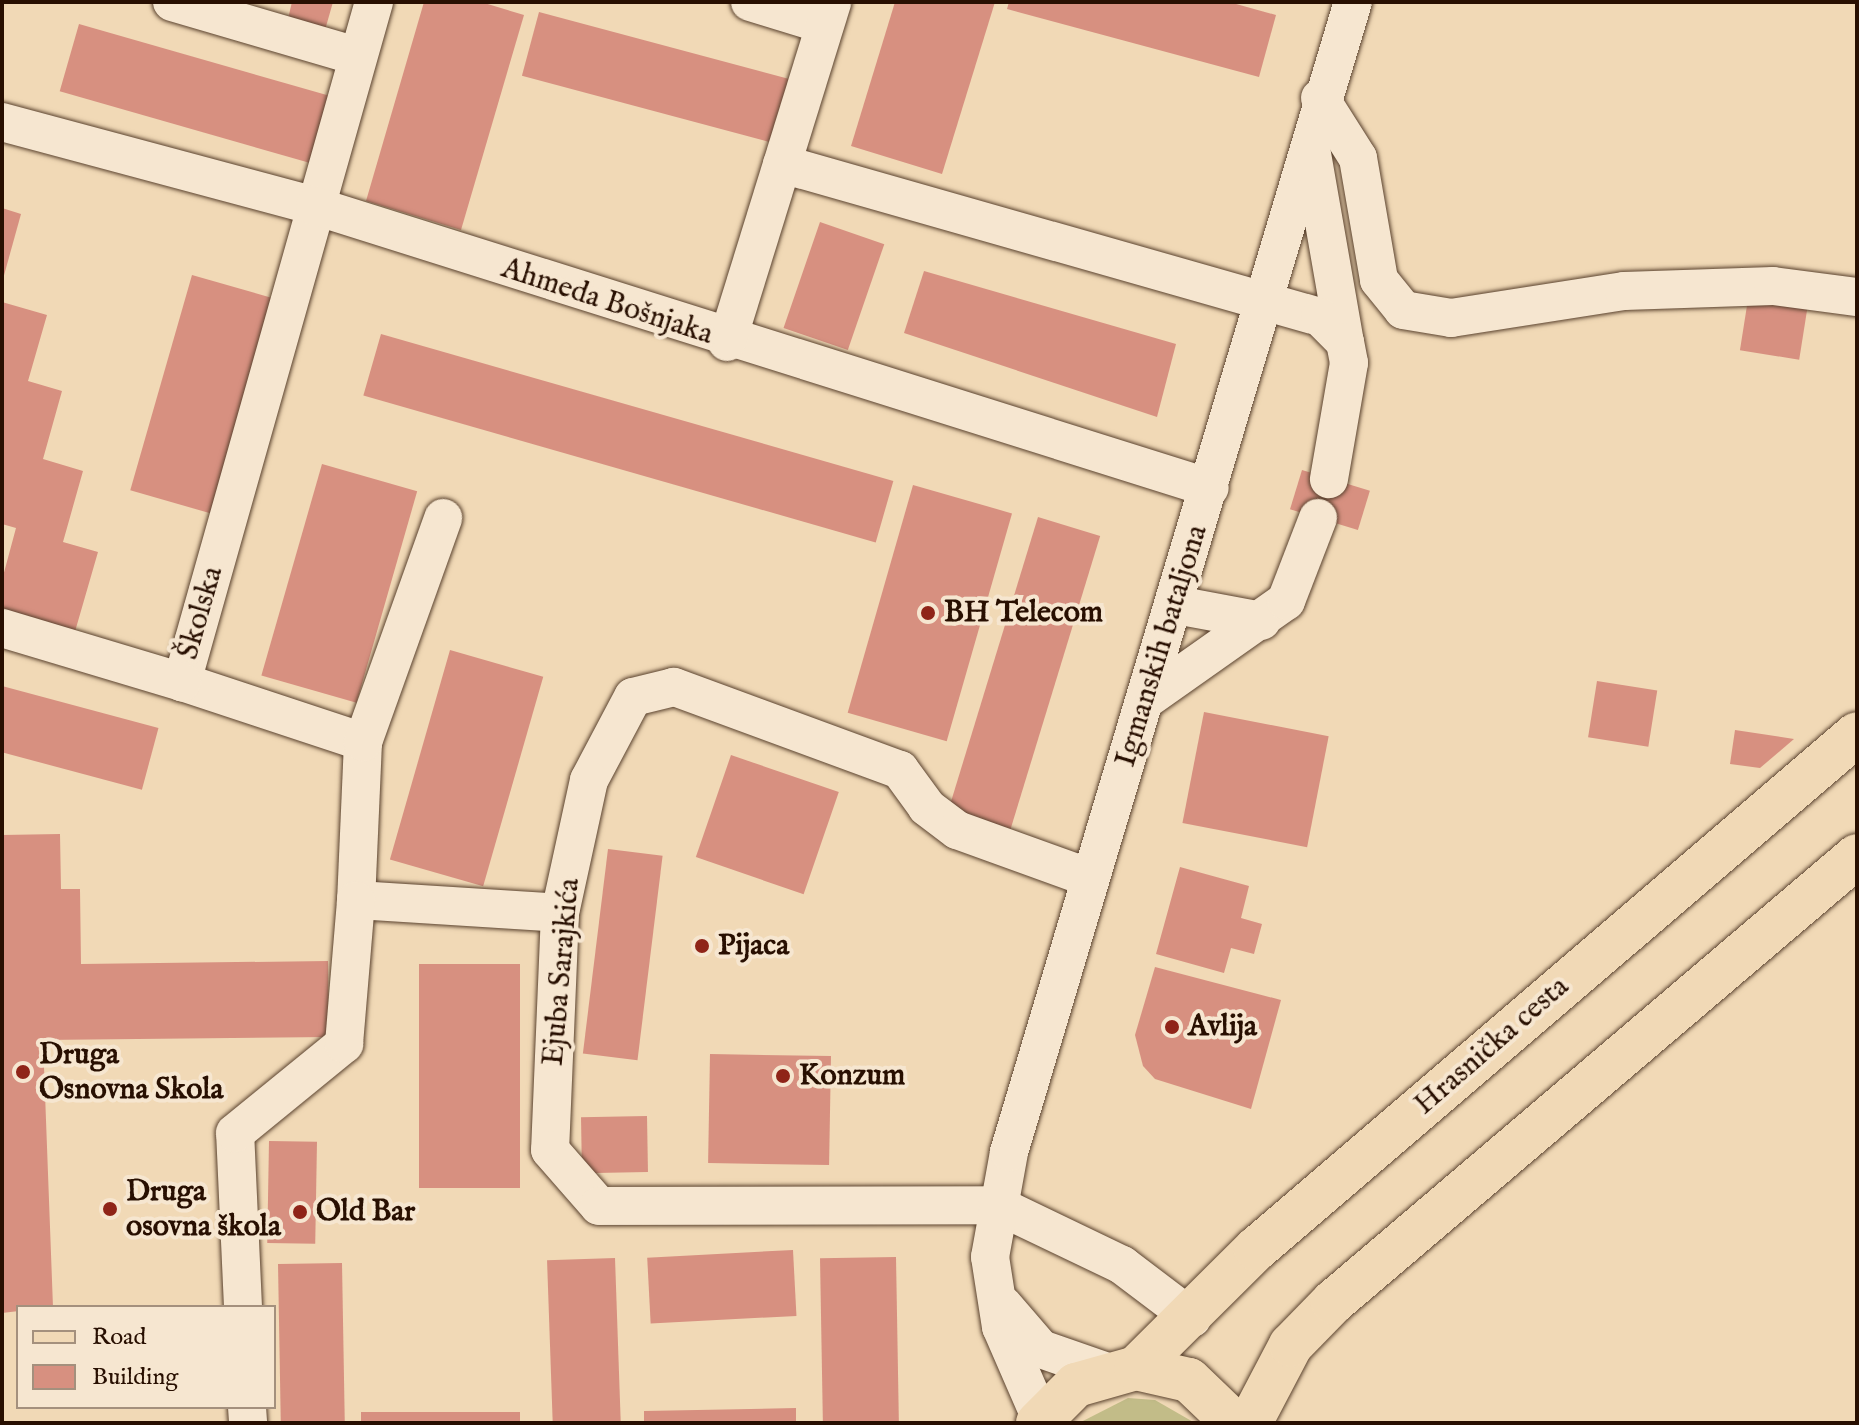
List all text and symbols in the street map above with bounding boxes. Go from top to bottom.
street label: Ahmeda Bošnjaka [497,251,717,353]
street label: Igmanskih bataljona [1108,521,1216,771]
street label: Školska [171,562,231,664]
place label: BH Telecom [944,595,1103,631]
marker: BH Telecom [919,604,937,622]
street label: Ejuba Sarajkića [536,877,588,1067]
place label: Pijaca [718,928,789,964]
marker: Pijaca [693,937,711,955]
street label: Hrasnička cesta [1407,969,1577,1123]
place label: Avlija [1188,1009,1257,1045]
marker: Avlija [1163,1018,1181,1036]
place label: Druga Osnovna Skola [39,1037,223,1108]
place label: Konzum [799,1058,905,1094]
marker: Druga Osnovna Skola [14,1063,32,1081]
marker: Konzum [774,1067,792,1085]
place label: Druga osovna škola [126,1174,281,1244]
place label: Old Bar [316,1194,415,1230]
marker: Druga osovna škola [101,1200,119,1218]
marker: Old Bar [291,1203,309,1221]
legend [16,1305,276,1409]
text: Road [92,1322,146,1353]
text: Building [92,1362,178,1393]

